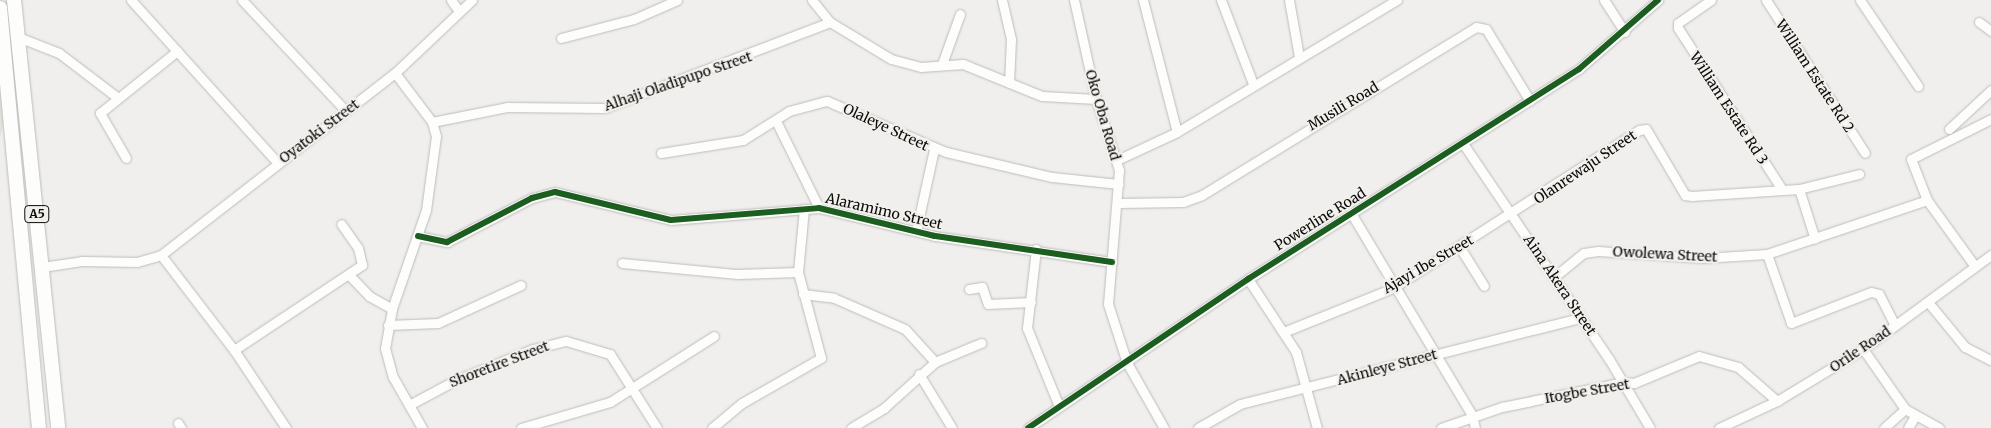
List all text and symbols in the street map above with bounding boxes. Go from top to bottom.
street label: William Estate Rd 2 [1772,17,1858,135]
street label: Alhaji Oladipupo Street [602,48,754,114]
street label: William Estate Rd 3 [1686,49,1772,167]
street label: Oko Oba Road [1082,68,1124,162]
street label: Musili Road [1305,78,1381,134]
street label: Oyatoki Street [276,95,362,167]
street label: Olaleye Street [841,100,931,154]
street label: Olanrewaju Street [1531,127,1639,207]
street label: Powerline Road [1271,184,1369,254]
street label: Alaramimo Street [824,189,944,233]
road number: A5 [23,204,51,223]
street label: Ajayi Ibe Street [1380,231,1476,297]
street label: Aina Akera Street [1520,232,1600,338]
street label: Owolewa Street [1612,243,1718,265]
street label: Orile Road [1826,322,1894,376]
street label: Shoretire Street [447,337,551,391]
street label: Akinleye Street [1335,346,1439,388]
street label: Itogbe Street [1543,375,1631,407]

